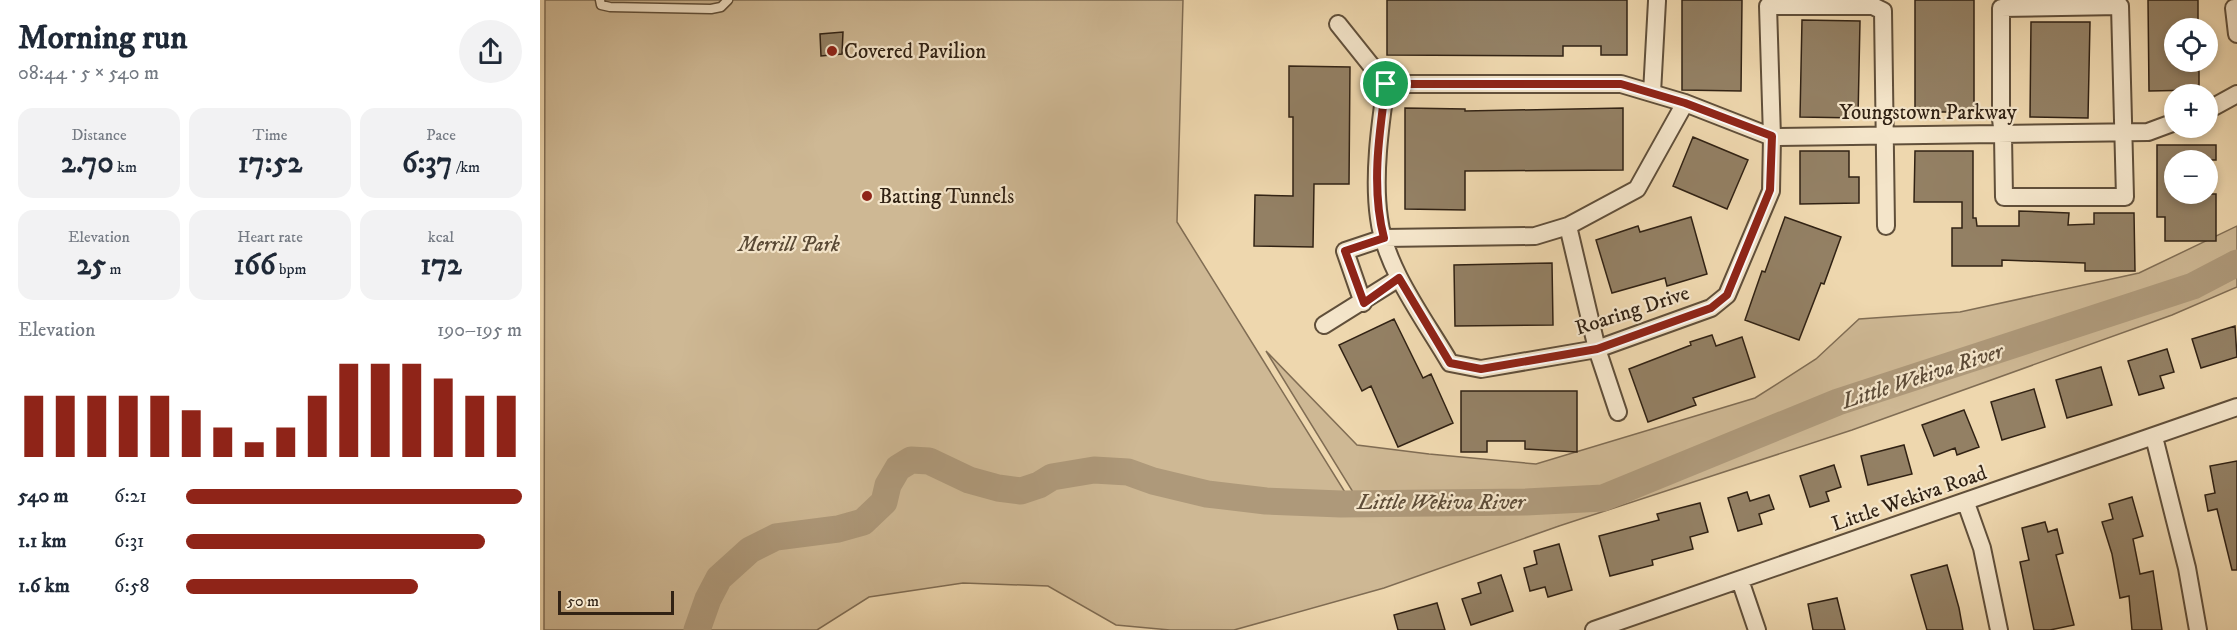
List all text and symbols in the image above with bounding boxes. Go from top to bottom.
text: Morning run [18,18,187,59]
map controls [2164,18,2218,204]
button: locate [2164,18,2218,72]
button: share [459,20,522,83]
place label: Covered Pavilion [844,39,986,65]
marker: Covered Pavilion [825,44,839,58]
pin [1360,58,1411,109]
text: 08:44 · 5 × 540 m [18,61,159,86]
icon: arrive [1369,67,1402,100]
button: + [2164,84,2218,138]
street label: Youngstown Parkway [1839,100,2018,126]
text: Distance [71,125,127,145]
text: Time [253,125,287,145]
text: Pace [426,125,456,145]
text: 2.70 [61,145,114,182]
text: 17:52 [238,145,302,182]
text: 6:37 [402,145,452,182]
button: − [2164,150,2218,204]
text: km [114,157,137,177]
text: /km [452,157,480,177]
place label: Batting Tunnels [879,184,1014,210]
marker: Batting Tunnels [860,189,874,203]
text: Elevation [68,227,130,247]
text: Heart rate [237,227,303,247]
text: kcal [428,227,454,247]
park label: Merrill Park [736,232,840,258]
text: 25 [77,247,106,284]
text: 166 [233,247,276,284]
text: 172 [420,247,462,284]
text: m [106,259,121,279]
text: bpm [276,259,307,279]
street label: Roaring Drive [1572,280,1693,342]
text: Elevation [18,318,95,343]
text: 190–195 m [437,318,522,343]
water label: Little Wekiva River [1837,337,2008,416]
street label: Little Wekiva Road [1828,460,1991,538]
text: 540 m [18,484,68,509]
text: 6:21 [114,484,147,509]
water label: Little Wekiva River [1355,489,1527,516]
text: 1.1 km [18,529,67,554]
text: 6:31 [114,529,144,554]
text: 1.6 km [18,574,70,599]
text: 6:58 [114,574,150,599]
scale bar [558,588,674,616]
text: 50 m [567,591,599,611]

